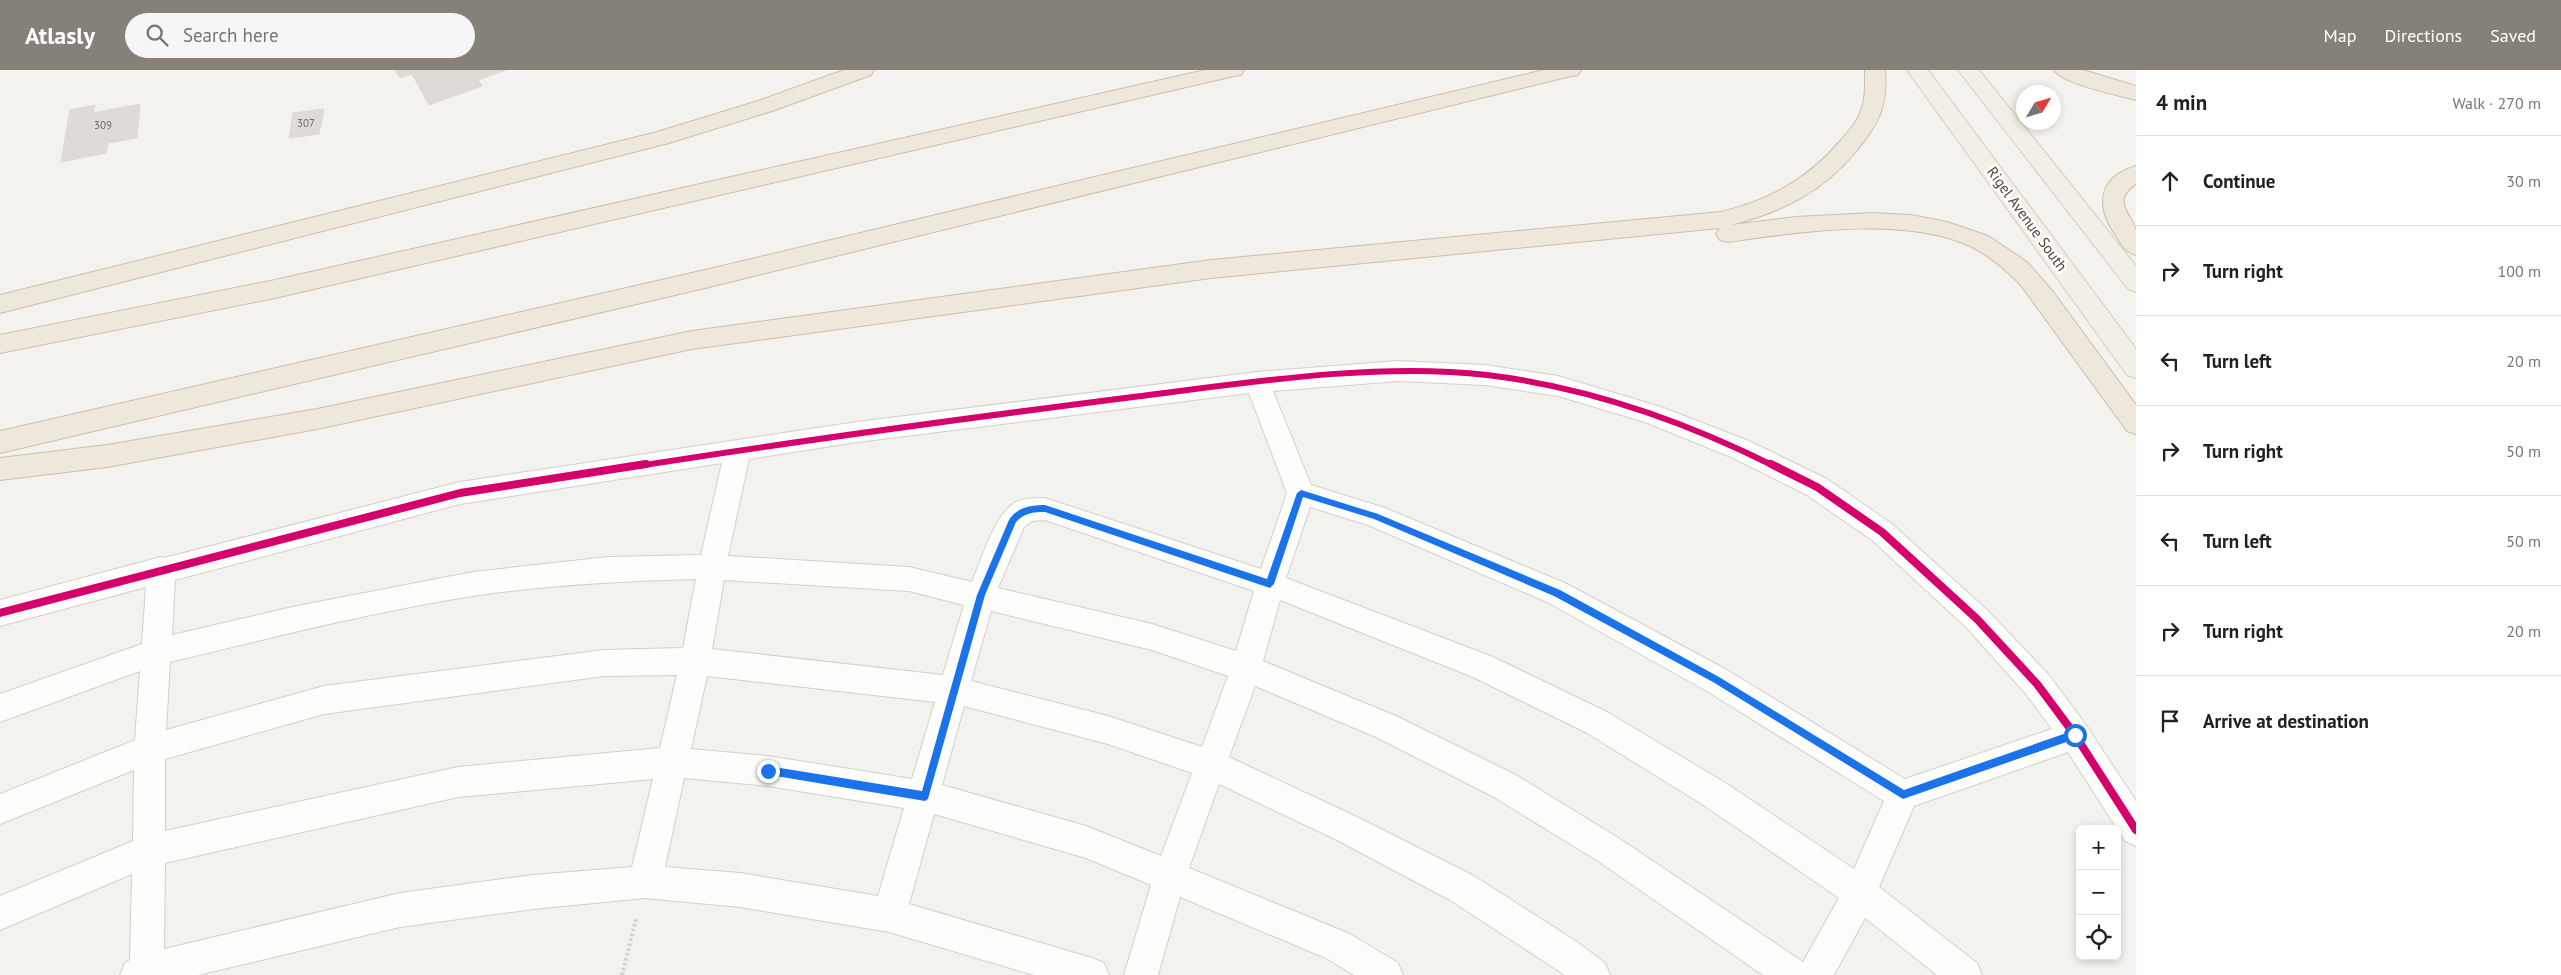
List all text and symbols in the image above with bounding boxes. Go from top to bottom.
search box [125,13,475,58]
text: Atlasly [25,20,95,51]
icon: search [143,21,171,49]
text: Search here [183,23,279,47]
text: Map [2324,24,2356,47]
text: Directions [2384,24,2462,47]
text: Saved [2490,24,2536,47]
north arrow [2016,85,2061,130]
text: 4 min [2156,89,2207,116]
text: Walk · 270 m [2452,93,2541,113]
house number: 307 [297,116,315,130]
house number: 309 [94,118,112,132]
street label: Rigel Avenue South [1983,163,2072,275]
icon: ahead [2156,167,2184,195]
text: Continue [2203,169,2275,193]
text: 30 m [2506,171,2541,191]
icon: right [2156,257,2184,285]
text: Turn right [2203,259,2283,283]
text: 100 m [2498,261,2541,281]
icon: left [2156,347,2184,375]
text: Turn left [2203,349,2272,373]
text: 20 m [2506,351,2541,371]
icon: right [2156,437,2184,465]
text: Turn right [2203,439,2283,463]
text: 50 m [2506,441,2541,461]
icon: left [2156,527,2184,555]
text: Turn left [2203,529,2272,553]
text: 50 m [2506,531,2541,551]
icon: right [2156,617,2184,645]
text: Turn right [2203,619,2283,643]
text: 20 m [2506,621,2541,641]
icon: arrive [2156,707,2184,735]
text: Arrive at destination [2203,709,2369,733]
route start [2064,724,2087,747]
route end [757,760,780,783]
map controls [2076,825,2121,960]
button: + [2076,825,2121,870]
button: − [2076,870,2121,915]
button: locate [2076,915,2121,960]

